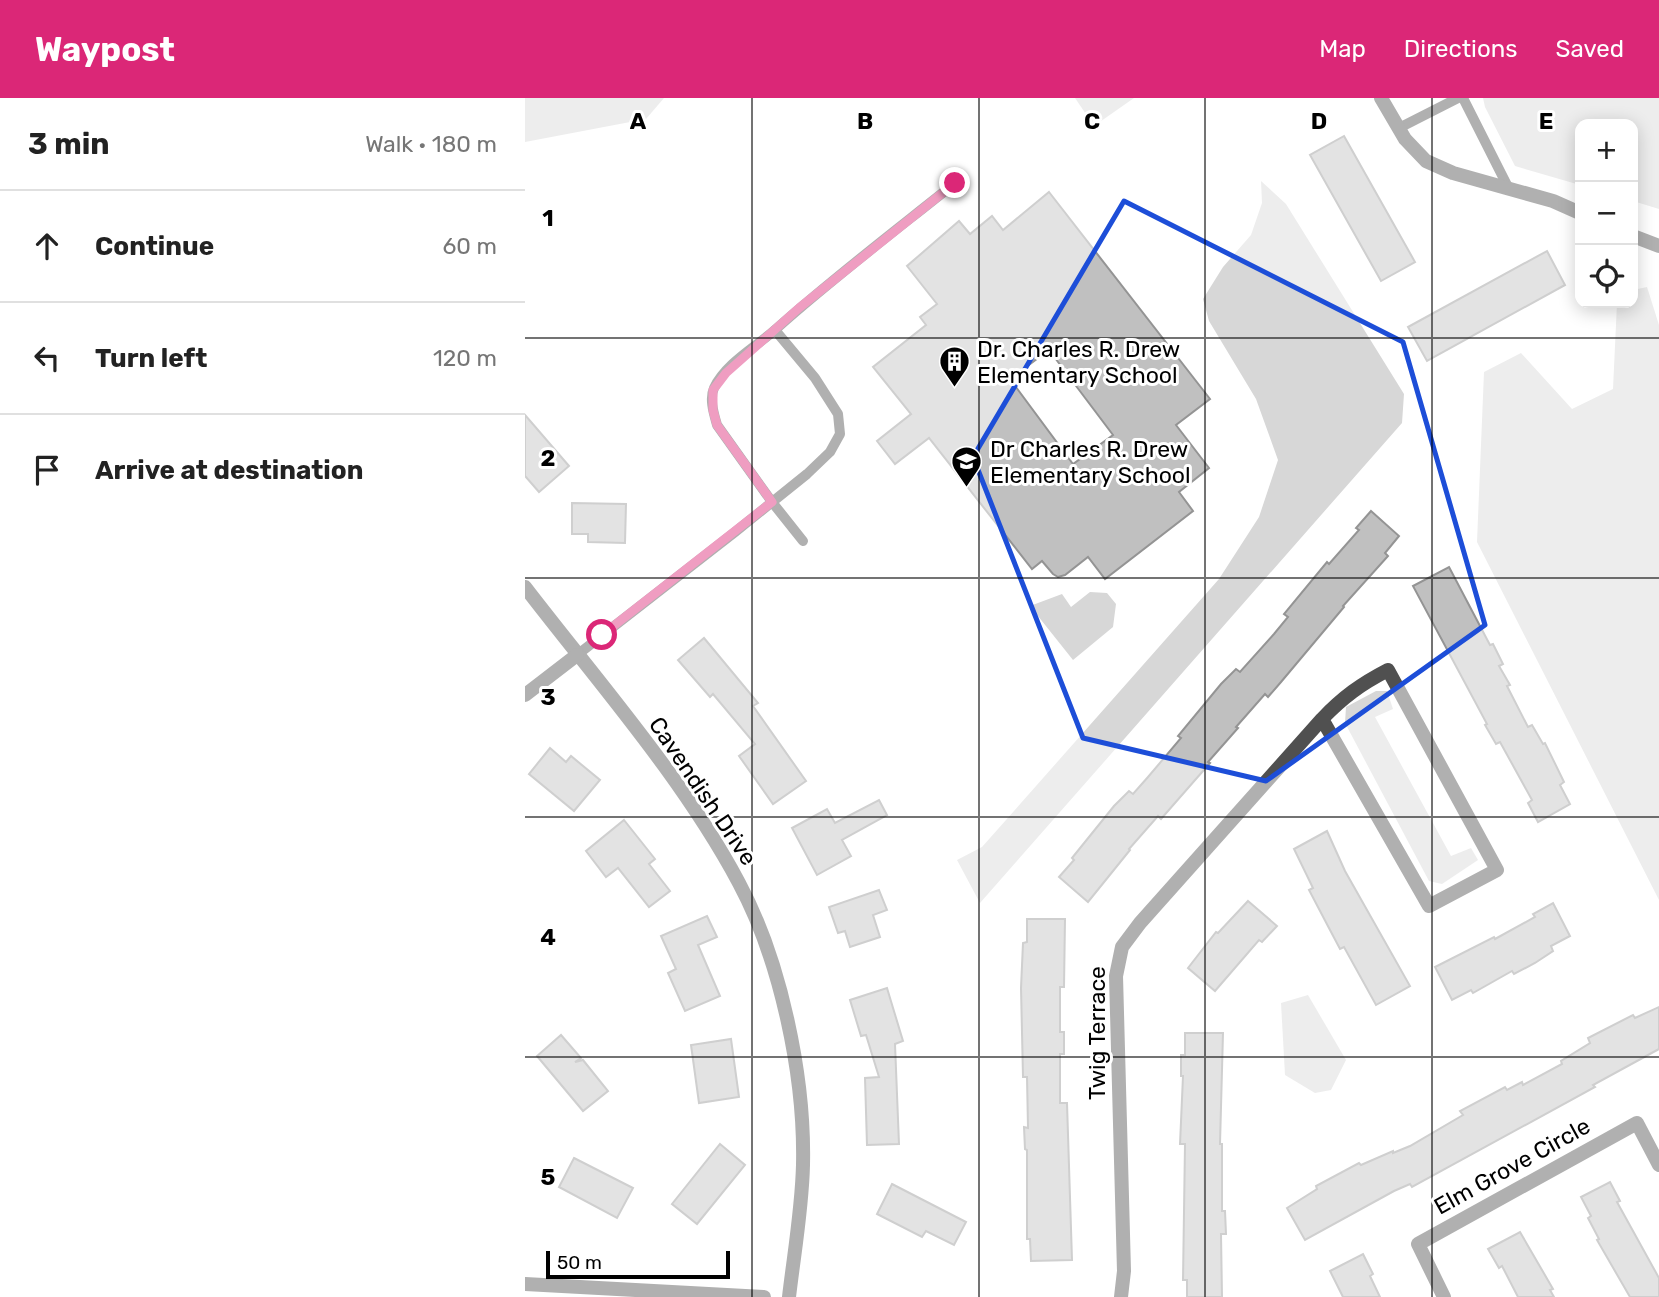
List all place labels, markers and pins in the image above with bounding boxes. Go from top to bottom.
place label: Dr. Charles R. Drew Elementary School [977,335,1180,389]
building icon: Dr. Charles R. Drew Elementary School [937,345,971,389]
place label: Dr Charles R. Drew Elementary School [990,435,1191,489]
school or university icon: Dr Charles R. Drew Elementary School [950,445,984,489]

